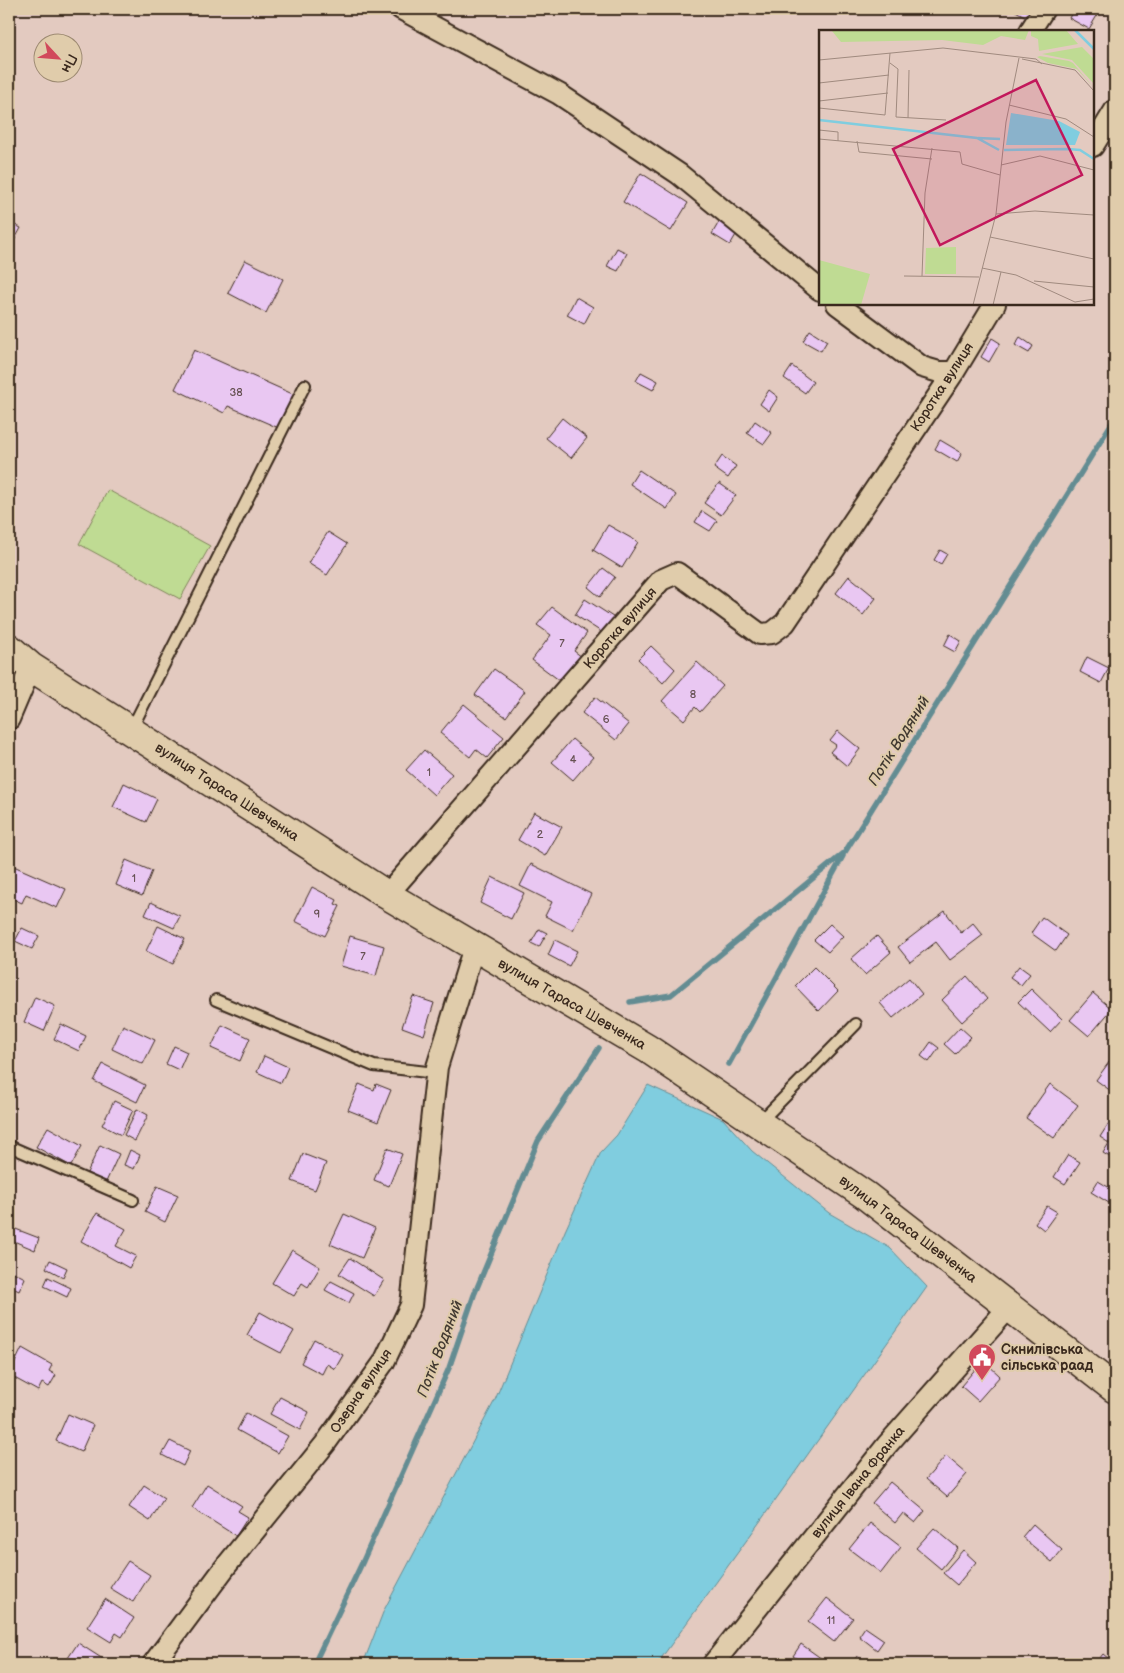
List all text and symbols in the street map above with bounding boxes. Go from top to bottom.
inset map [819,30,1094,305]
north arrow [32,32,82,82]
text: Пн [58,51,81,76]
street label: Коротка вулиця [907,339,977,435]
house number: 38 [229,386,243,399]
street label: Коротка вулиця [580,584,660,672]
house number: 7 [559,637,565,650]
house number: 8 [690,688,696,701]
water label: Потік Водяний [864,692,934,789]
house number: 6 [603,713,610,726]
street label: вулиця Тараса Шевченка [152,739,303,845]
house number: 4 [570,753,577,766]
house number: 1 [427,766,431,779]
house number: 2 [537,828,544,841]
house number: 1 [132,872,136,885]
house number: 9 [314,908,320,921]
house number: 7 [360,950,366,963]
street label: вулиця Тараса Шевченка [495,955,650,1054]
street label: вулиця Тараса Шевченка [836,1172,981,1287]
water label: Потік Водяний [413,1298,467,1400]
place label: Скнилівська сільська раад [1001,1341,1094,1374]
public building icon: Скнилівська сільська раад [967,1342,997,1381]
street label: Озерна вулиця [327,1345,396,1436]
street label: вулиця Івана Франка [808,1422,909,1541]
house number: 11 [827,1614,835,1627]

